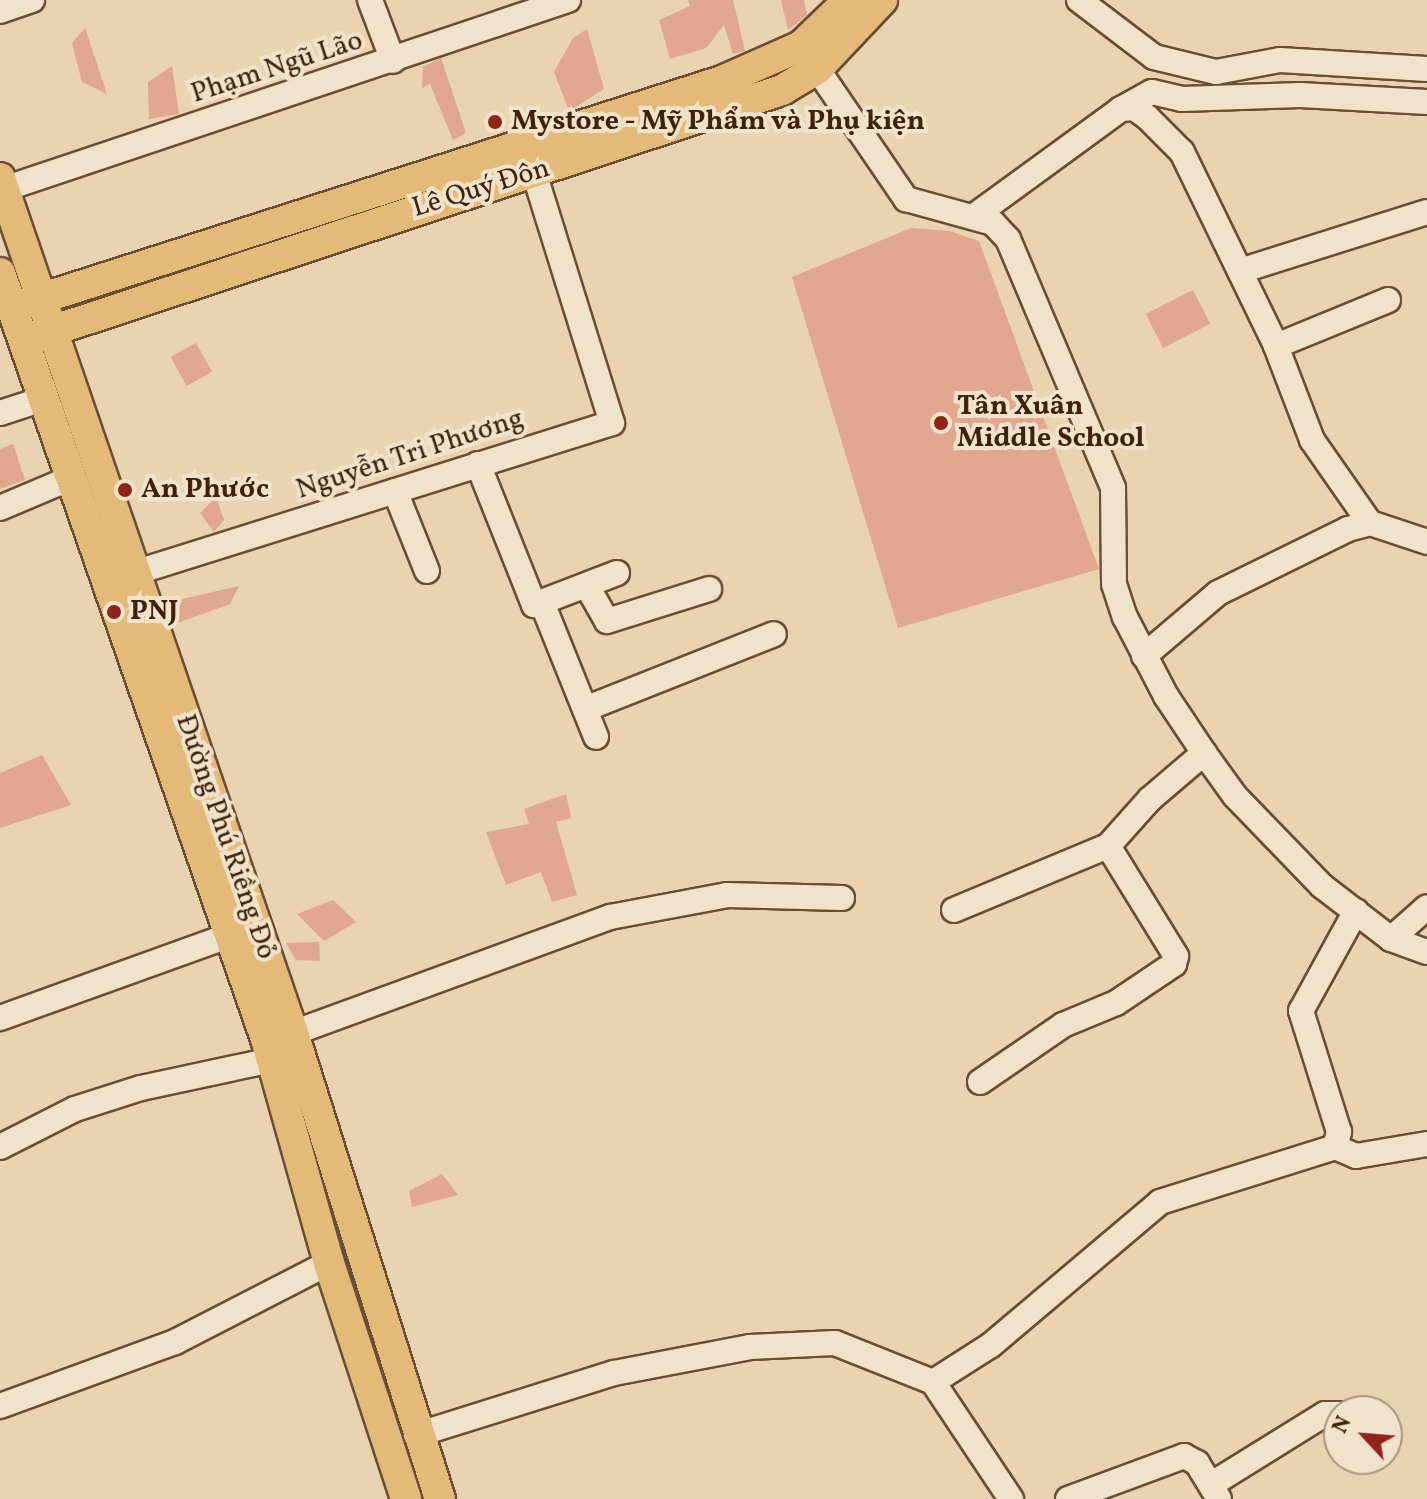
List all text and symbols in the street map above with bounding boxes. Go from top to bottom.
street label: Phạm Ngũ Lão [187,24,367,112]
place label: Mystore - Mỹ Phẩm và Phụ kiện [511,105,927,139]
marker: Mystore - Mỹ Phẩm và Phụ kiện [486,113,504,131]
street label: Lê Quý Đôn [408,152,554,226]
place label: Tân Xuân Middle School [957,390,1145,456]
street label: Nguyễn Tri Phương [292,402,528,508]
marker: Tân Xuân Middle School [932,414,950,432]
place label: An Phước [141,473,269,507]
marker: An Phước [116,481,134,499]
place label: PNJ [130,595,178,629]
marker: PNJ [105,603,123,621]
street label: Đường Phú Riềng Đỏ [167,710,283,964]
north arrow [1323,1395,1403,1475]
text: N [1325,1411,1360,1439]

